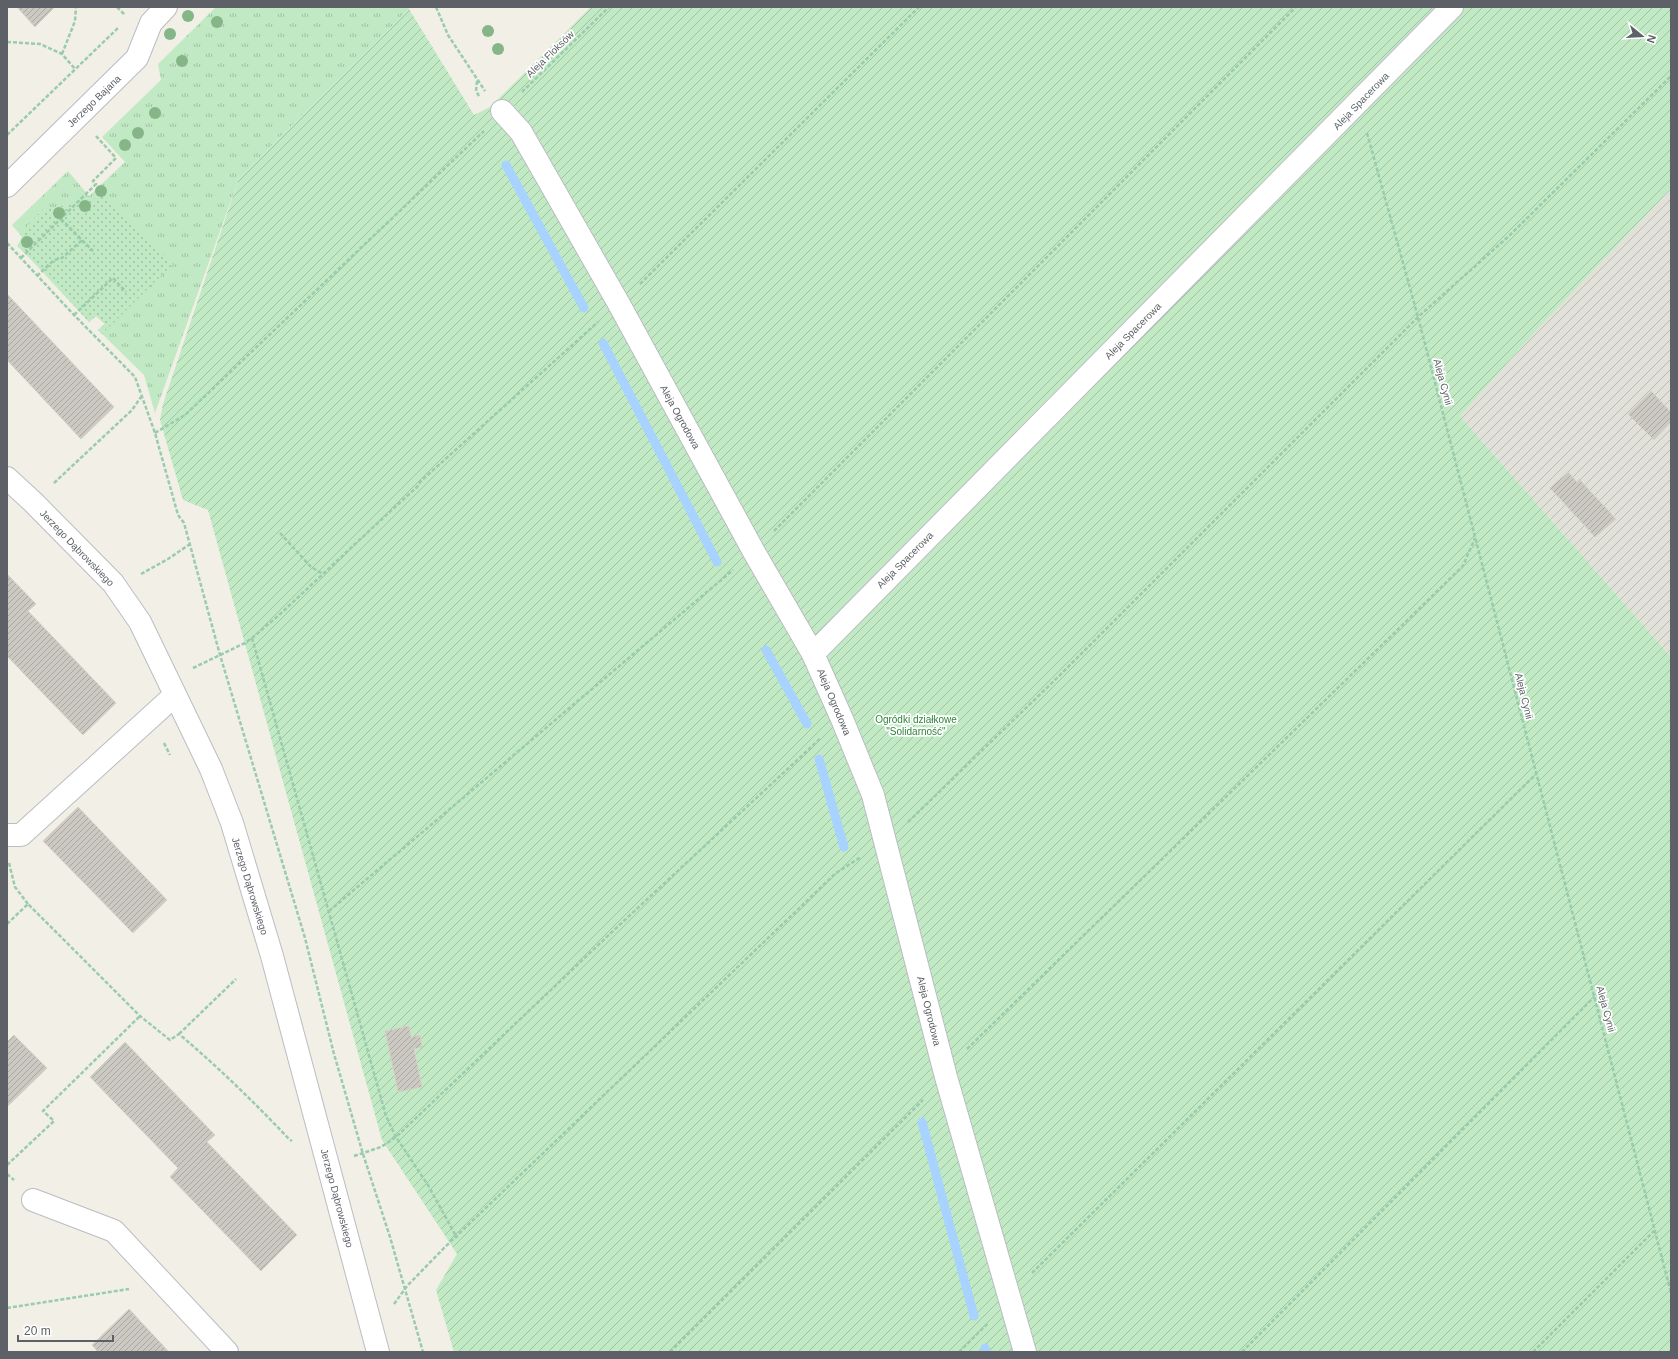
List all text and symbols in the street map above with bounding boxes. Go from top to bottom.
north arrow [1622,16,1662,56]
street label: Aleja Floksów [524,28,577,79]
text: N [1645,33,1658,45]
street label: Aleja Spacerowa [1331,70,1391,132]
street label: Jerzego Bajana [65,73,123,129]
street label: Aleja Spacerowa [1103,300,1164,361]
street label: Aleja Cynii [1432,358,1454,406]
street label: Aleja Ogrodowa [658,383,702,451]
street label: Jerzego Dąbrowskiego [38,508,117,589]
street label: Aleja Spacerowa [875,529,936,590]
street label: Aleja Ogrodowa [815,667,853,737]
street label: Aleja Cynii [1513,672,1535,720]
park label: Ogródki działkowe "Solidarność" [875,714,957,737]
street label: Jerzego Dąbrowskiego [230,836,270,937]
street label: Aleja Ogrodowa [915,975,943,1047]
street label: Aleja Cynii [1595,985,1617,1033]
street label: Jerzego Dąbrowskiego [319,1147,356,1249]
scale bar [18,1317,113,1343]
text: 20 m [24,1324,51,1338]

